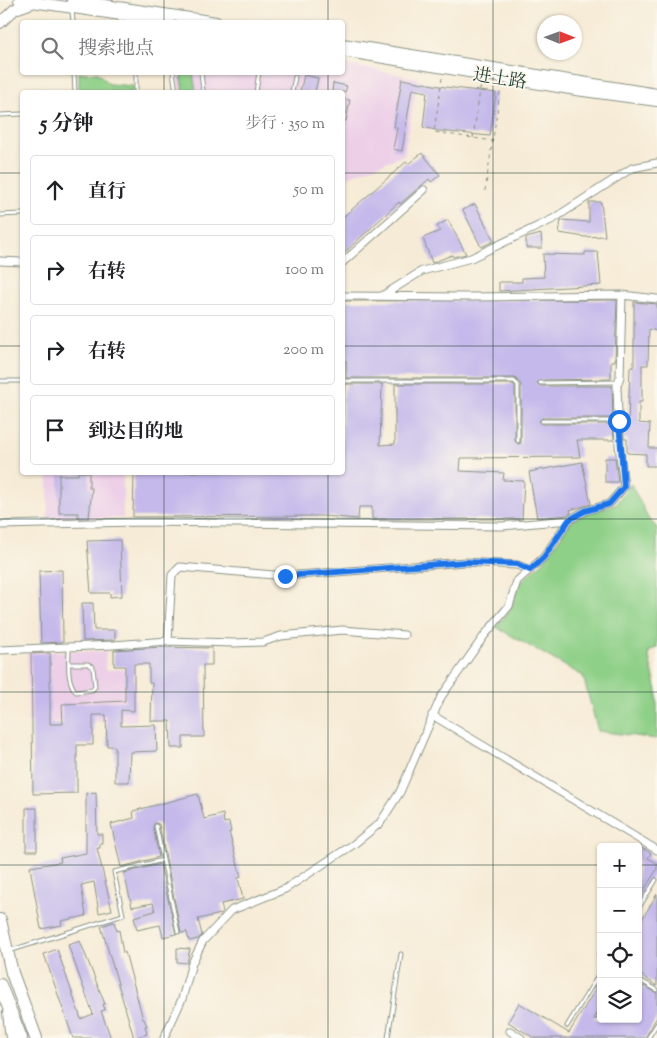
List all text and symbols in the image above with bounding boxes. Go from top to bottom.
north arrow [537,15,582,60]
search box [20,20,345,75]
icon: search [38,34,66,62]
text: 搜索地点 [78,36,154,63]
street label: 进士路 [471,63,528,97]
text: 5 分钟 [40,110,94,140]
text: 步行 · 350 m [245,113,325,136]
icon: ahead [41,176,69,204]
text: 直行 [88,179,126,206]
text: 50 m [293,179,324,202]
icon: right [41,256,69,284]
text: 右转 [88,259,126,286]
text: 100 m [285,259,324,282]
icon: right [41,336,69,364]
text: 右转 [88,339,126,366]
text: 200 m [283,339,324,362]
route start [608,410,631,433]
icon: arrive [41,416,69,444]
text: 到达目的地 [88,419,183,446]
route end [274,565,297,588]
map controls [597,843,642,1023]
button: + [597,843,642,888]
button: − [597,888,642,933]
button: locate [597,933,642,978]
button: layers [597,978,642,1023]

